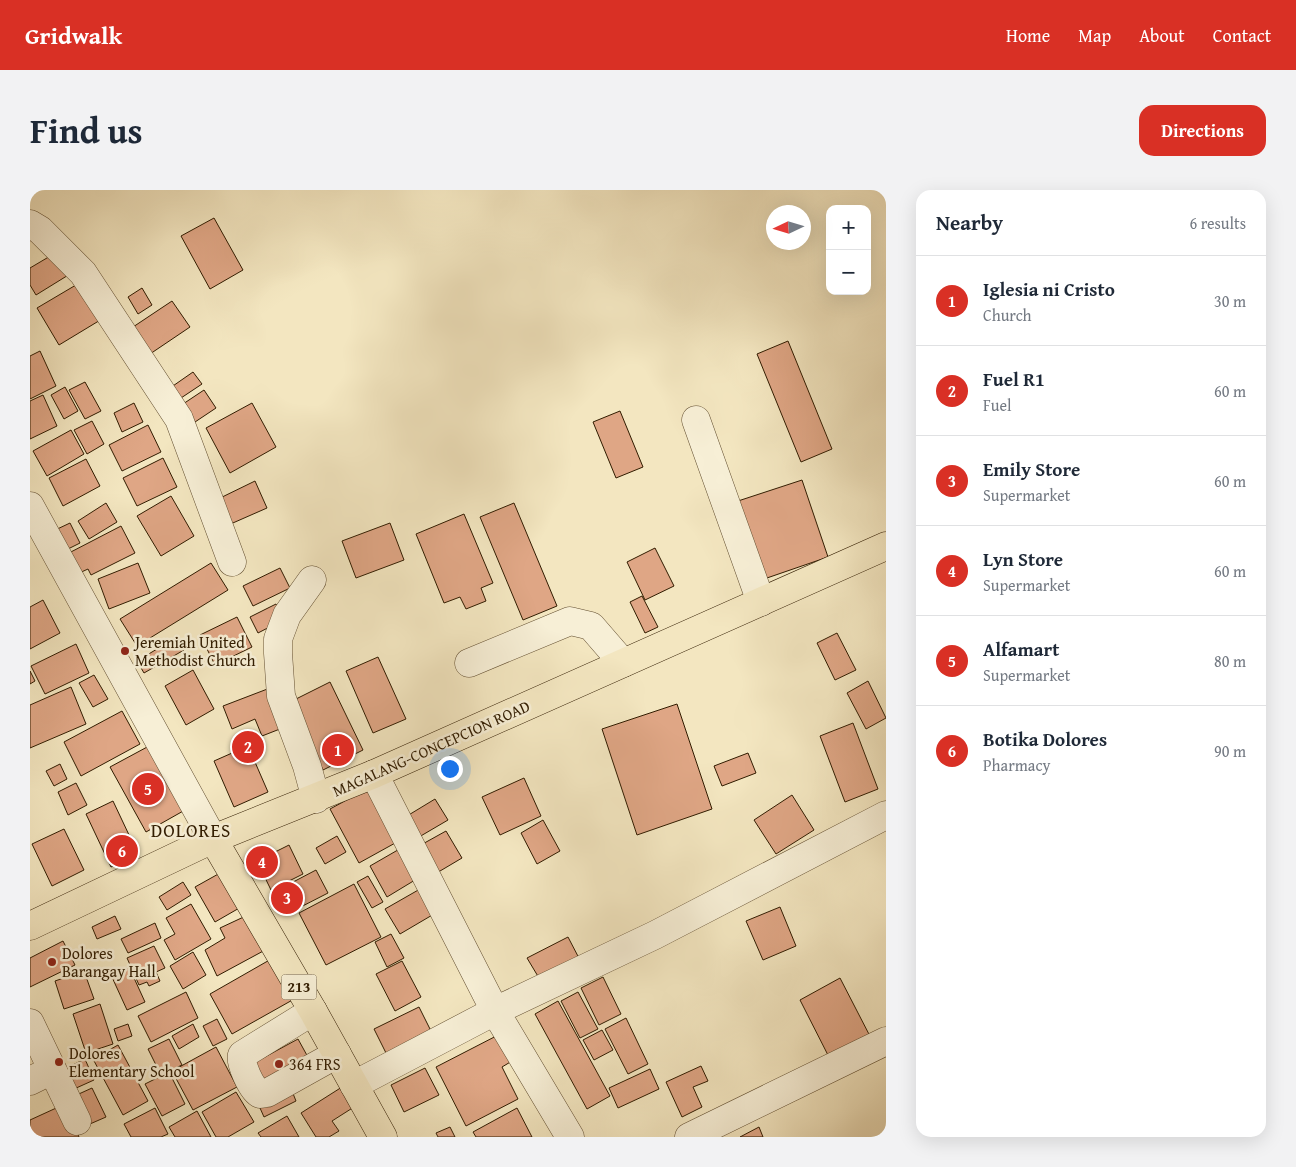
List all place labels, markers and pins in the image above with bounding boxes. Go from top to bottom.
place label: Jeremiah United Methodist Church [133,630,256,672]
marker: Jeremiah United Methodist Church [119,645,131,657]
pin: 2 [232,728,264,766]
pin: 1 [322,731,354,769]
pin: 5 [132,770,164,808]
pin: 6 [106,832,138,870]
pin: 4 [246,843,278,881]
pin: 3 [271,879,303,917]
place label: Dolores Barangay Hall [62,941,156,983]
marker: Dolores Barangay Hall [46,956,58,968]
place label: Dolores Elementary School [69,1041,195,1083]
place label: 364 FRS [289,1052,341,1076]
marker: Dolores Elementary School [53,1056,65,1068]
marker: 364 FRS [273,1058,285,1070]

